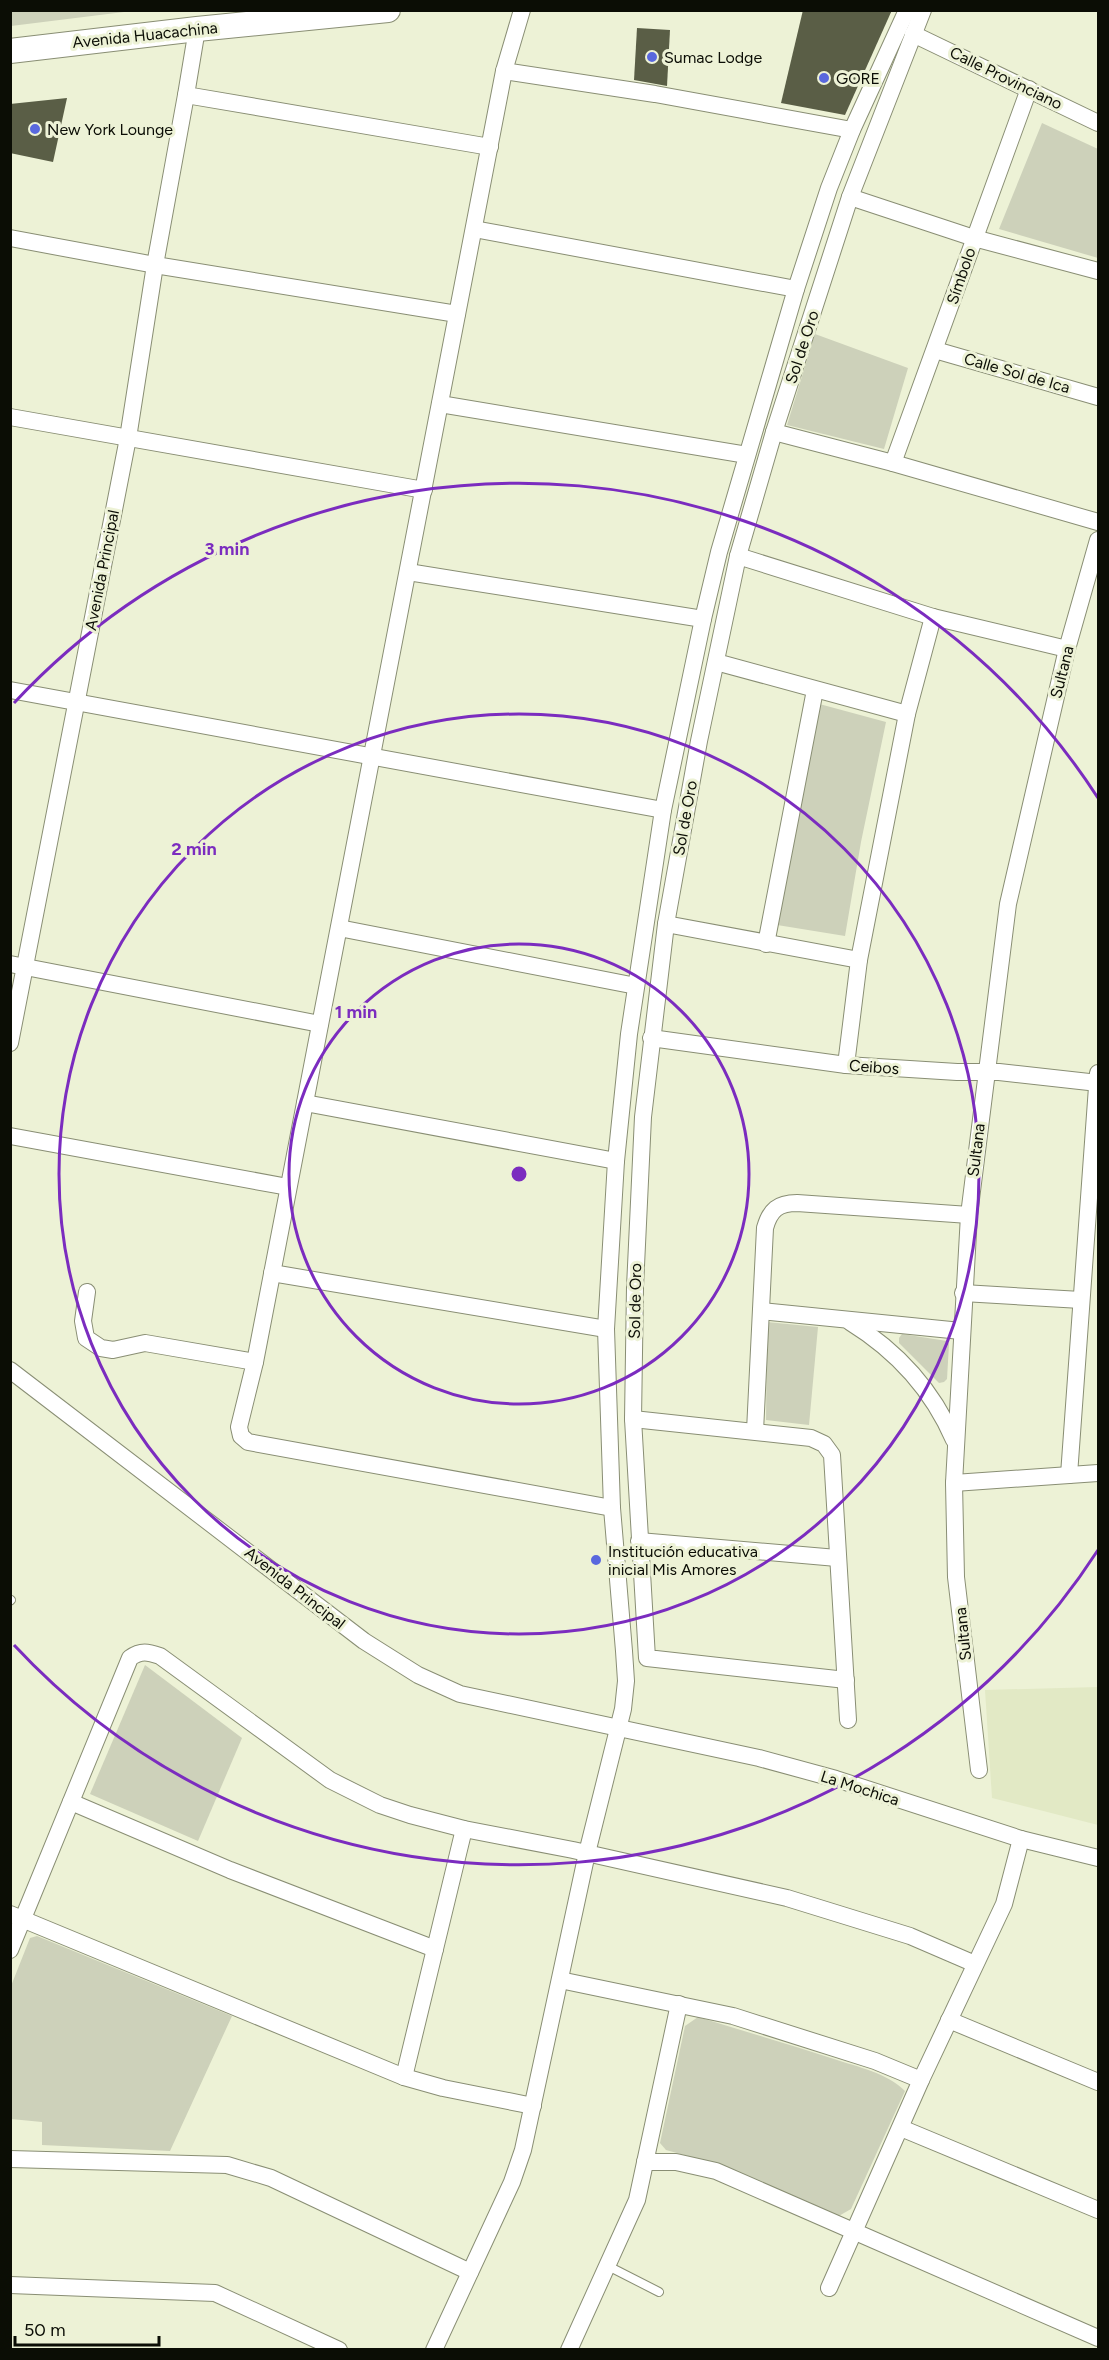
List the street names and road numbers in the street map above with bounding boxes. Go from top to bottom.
street label: Avenida Huacachina [71,18,219,52]
street label: Calle Provinciano [947,43,1065,113]
street label: Símbolo [942,245,980,307]
street label: Sol de Oro [781,308,823,386]
street label: Calle Sol de Ica [962,349,1072,397]
street label: Avenida Principal [81,508,123,632]
street label: Sultana [1046,644,1078,700]
street label: Sol de Oro [669,779,701,857]
street label: Ceibos [848,1056,900,1078]
street label: Sultana [963,1122,989,1178]
street label: Sol de Oro [625,1263,645,1339]
street label: Avenida Principal [241,1543,349,1633]
street label: Sultana [951,1606,975,1662]
street label: La Mochica [818,1766,902,1810]

